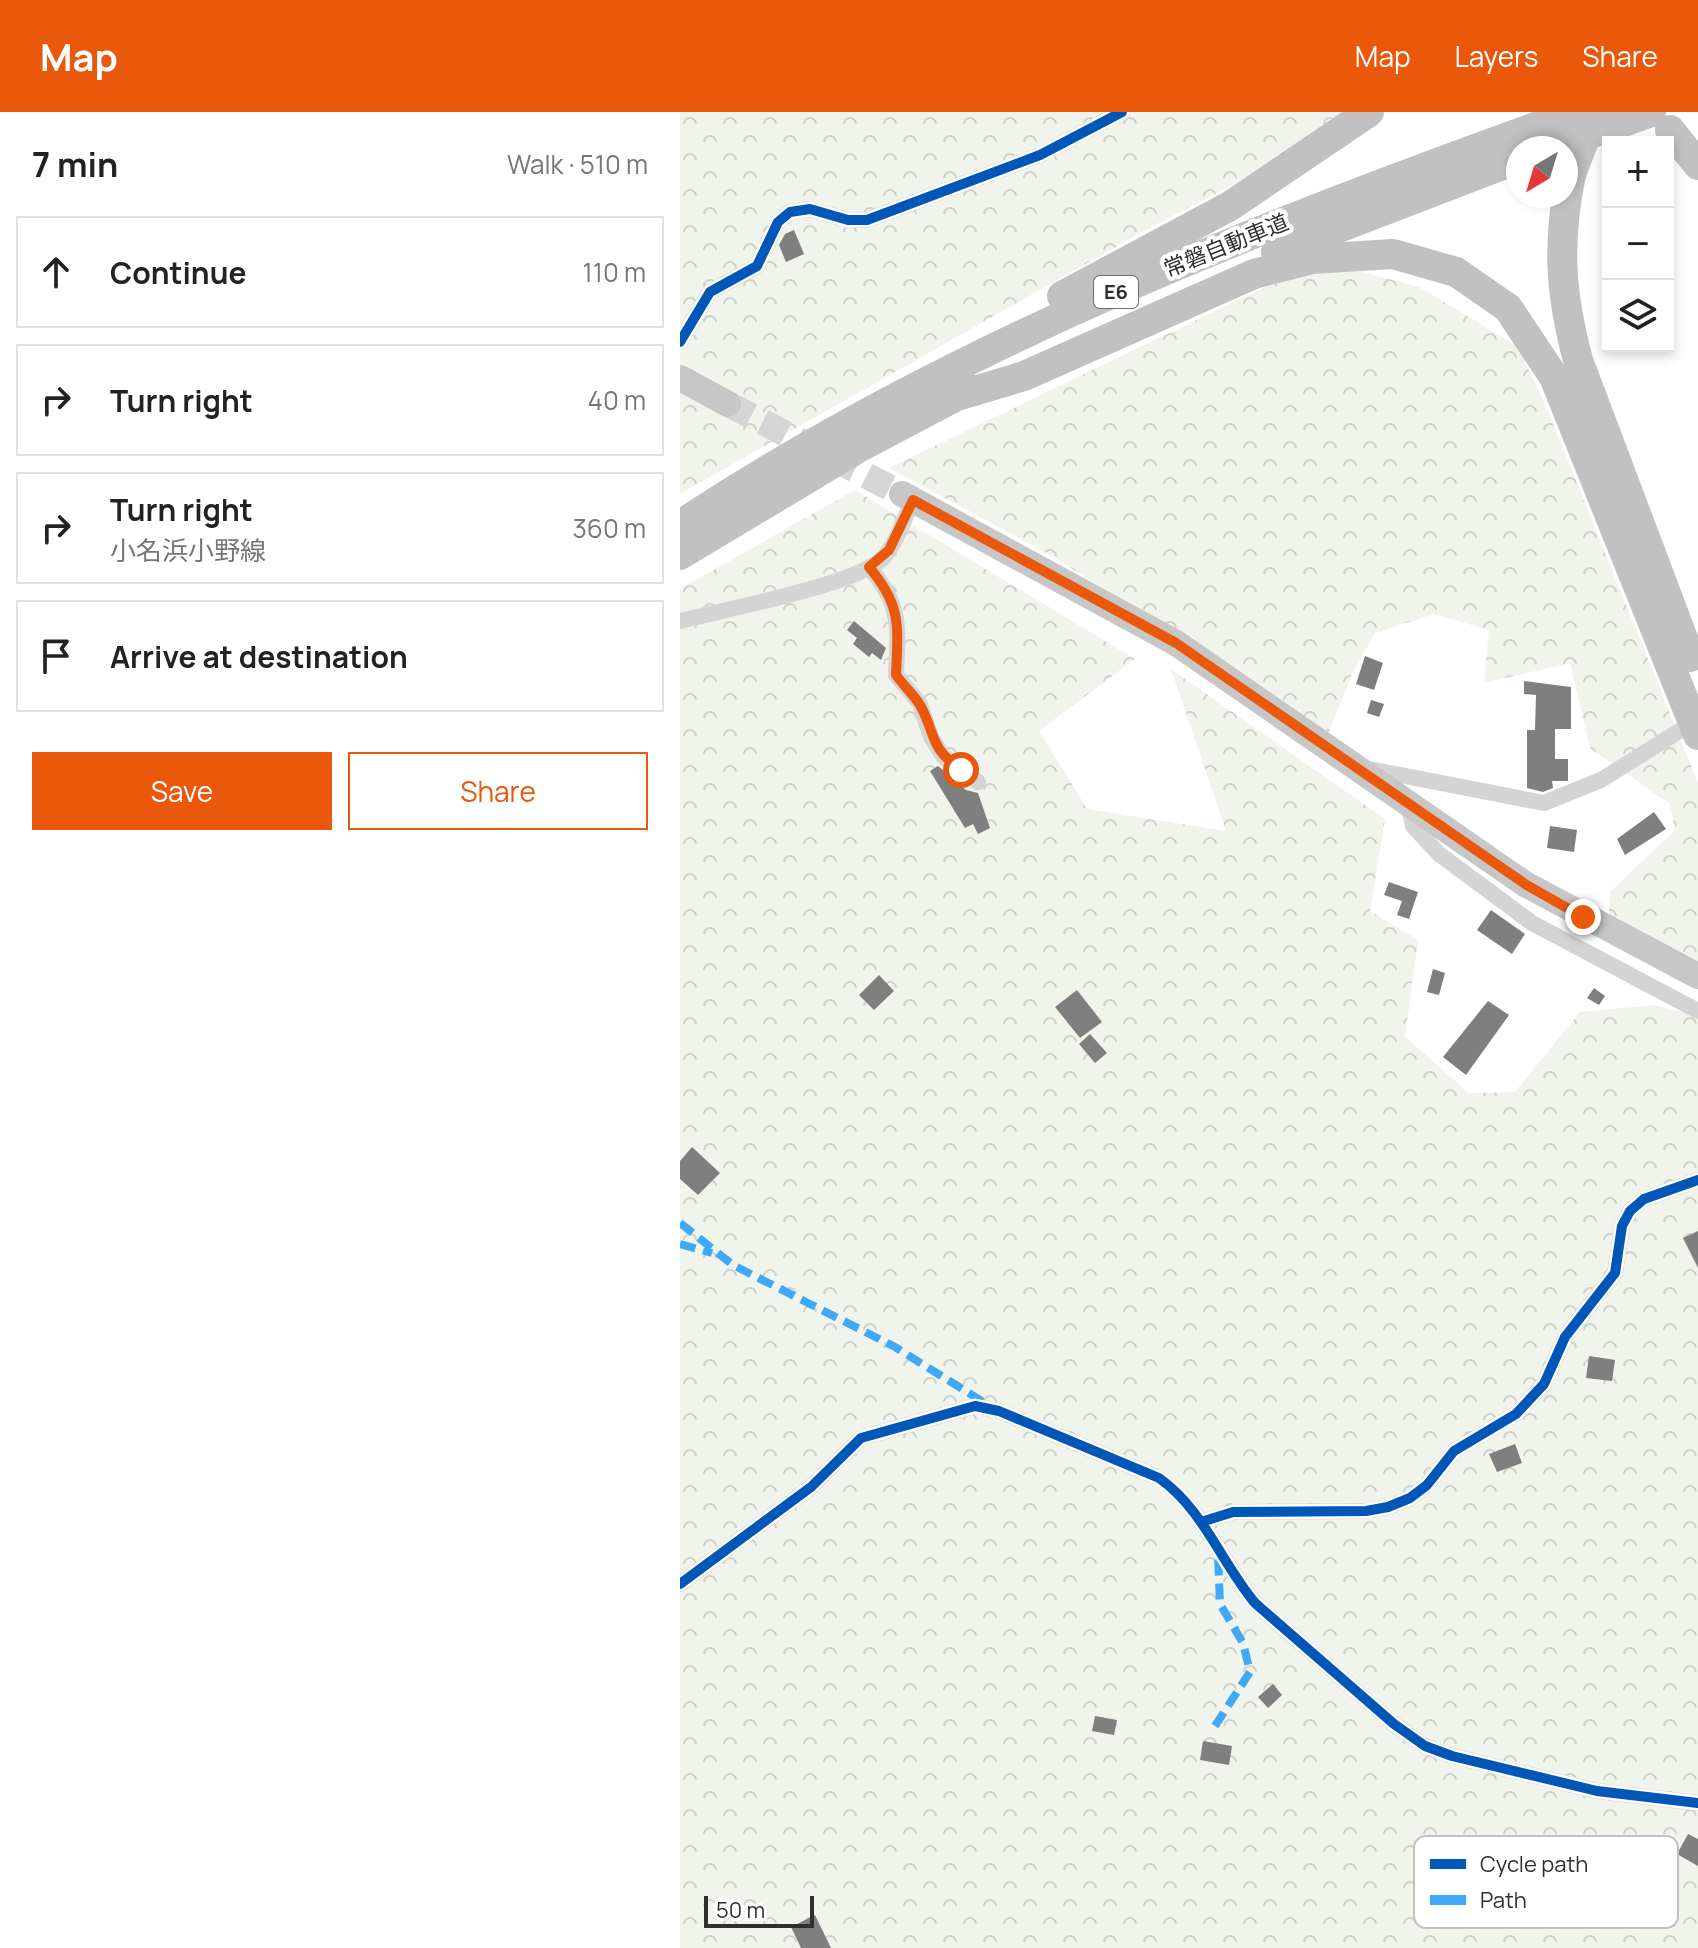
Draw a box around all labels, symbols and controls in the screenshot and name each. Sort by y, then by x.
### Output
text: Map [40,30,118,82]
text: Map [1355,37,1411,75]
text: Layers [1455,37,1538,75]
text: Share [1582,37,1658,75]
north arrow [1506,136,1578,208]
map controls [1602,136,1674,352]
button: + [1602,136,1674,208]
text: 7 min [32,141,118,187]
text: Walk · 510 m [507,146,648,182]
street label: 常磐自動車道 [1159,206,1293,284]
button: − [1602,208,1674,280]
icon: ahead [34,250,78,294]
text: Continue [110,252,246,293]
text: 110 m [583,254,646,290]
road number: E6 [1094,276,1138,308]
button: layers [1602,280,1674,352]
icon: right [34,378,78,422]
text: Turn right [110,380,253,421]
text: 40 m [588,382,646,418]
text: Turn right [110,489,253,530]
icon: right [34,506,78,550]
text: 360 m [572,510,646,546]
text: 小名浜小野線 [110,532,266,568]
icon: arrive [34,634,78,678]
text: Arrive at destination [110,636,408,677]
button: Save [32,752,332,830]
button: Share [348,752,648,830]
route start [943,752,979,788]
route end [1565,899,1601,935]
legend [1414,1836,1678,1928]
text: Cycle path [1480,1849,1588,1879]
text: Path [1480,1885,1527,1915]
scale bar [704,1892,814,1928]
text: 50 m [716,1895,765,1925]

